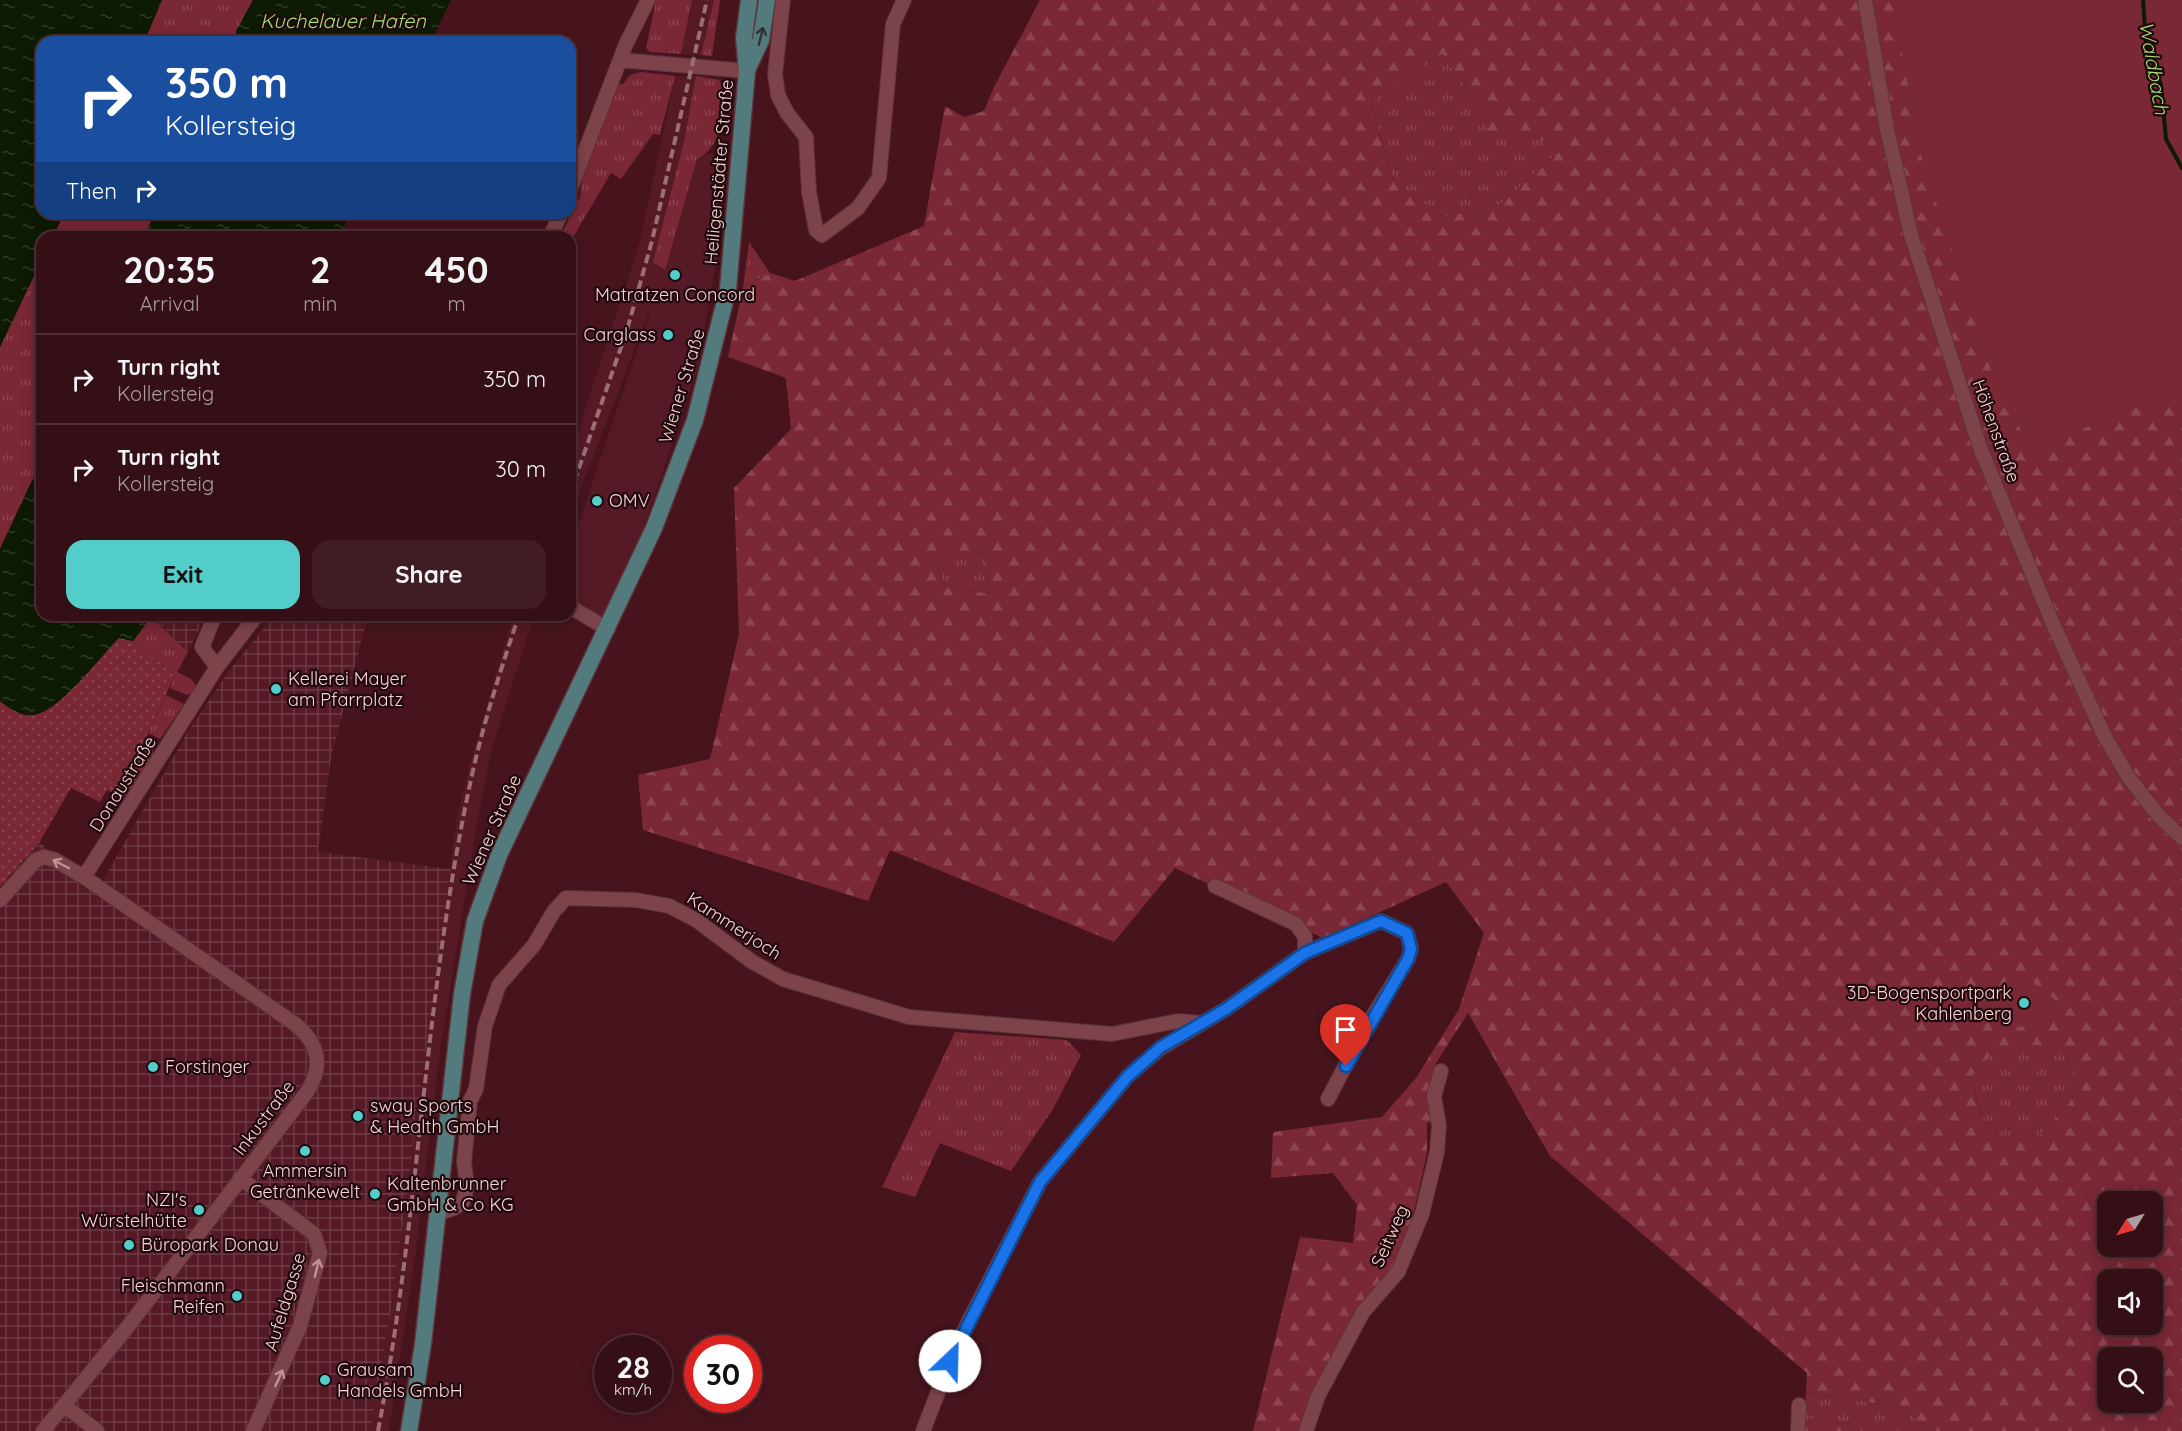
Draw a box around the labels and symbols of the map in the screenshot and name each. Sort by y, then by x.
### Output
water label: Kuchelauer Hafen [260,8,426,33]
water label: Waldbach [2134,20,2175,117]
one-way arrow [755,27,767,46]
street label: Heiligenstädter Straße [699,78,738,265]
marker: Matratzen Concord [668,268,682,282]
place label: Matratzen Concord [595,283,755,306]
place label: Carglass [584,323,656,346]
street label: Wiener Straße [653,326,710,446]
marker: Carglass [661,328,675,342]
street label: Höhenstraße [1967,376,2026,485]
place label: OMV [609,489,650,512]
marker: OMV [590,494,604,508]
place label: Kellerei Mayer am Pfarrplatz [288,667,407,711]
marker: Kellerei Mayer am Pfarrplatz [269,682,283,696]
street label: Donaustraße [84,732,161,836]
street label: Wiener Straße [457,771,526,889]
one-way arrow [53,858,70,870]
street label: Kammerjoch [683,886,786,965]
place label: 3D-Bogensportpark Kahlenberg [1847,981,2012,1025]
marker: 3D-Bogensportpark Kahlenberg [2017,996,2031,1010]
pin [1320,1004,1371,1066]
place label: Forstinger [165,1055,250,1078]
marker: Forstinger [146,1060,160,1074]
street label: Inkustraße [228,1076,299,1160]
place label: sway Sports & Health GmbH [370,1094,499,1138]
marker: sway Sports & Health GmbH [351,1109,365,1123]
marker: Ammersin Getränkewelt [298,1144,312,1158]
place label: Ammersin Getränkewelt [250,1159,360,1203]
place label: Kaltenbrunner GmbH & Co KG [387,1172,514,1216]
marker: Kaltenbrunner GmbH & Co KG [368,1187,382,1201]
place label: NZI's Würstelhütte [81,1188,187,1232]
north arrow [2097,1191,2163,1257]
street label: Seitweg [1366,1201,1413,1271]
marker: NZI's Würstelhütte [192,1203,206,1217]
place label: Büropark Donau [141,1233,279,1256]
marker: Büropark Donau [122,1238,136,1252]
street label: Aufeldgasse [259,1250,310,1354]
one-way arrow [312,1258,323,1277]
place label: Fleischmann Reifen [121,1274,225,1318]
marker: Fleischmann Reifen [230,1289,244,1303]
position arrow [918,1329,982,1393]
speed limit sign: 30 [684,1335,762,1413]
place label: Grausam Handels GmbH [337,1358,463,1402]
one-way arrow [273,1370,285,1388]
marker: Grausam Handels GmbH [318,1373,332,1387]

